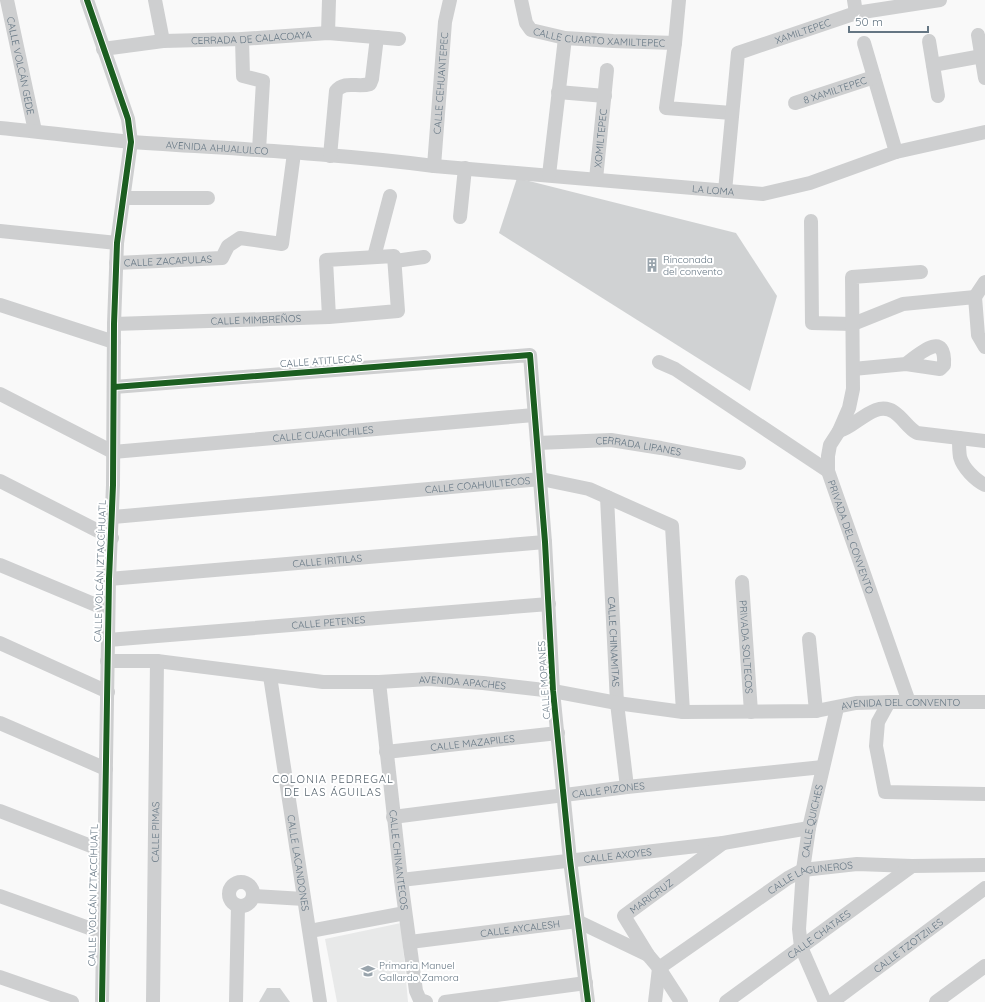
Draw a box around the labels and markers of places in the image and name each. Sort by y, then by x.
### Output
place label: Rinconada del convento [663,253,723,278]
building icon: Rinconada del convento [644,257,660,273]
place label: Primaria Manuel Gallardo Zamora [379,959,459,984]
school or university icon: Primaria Manuel Gallardo Zamora [360,963,376,979]

